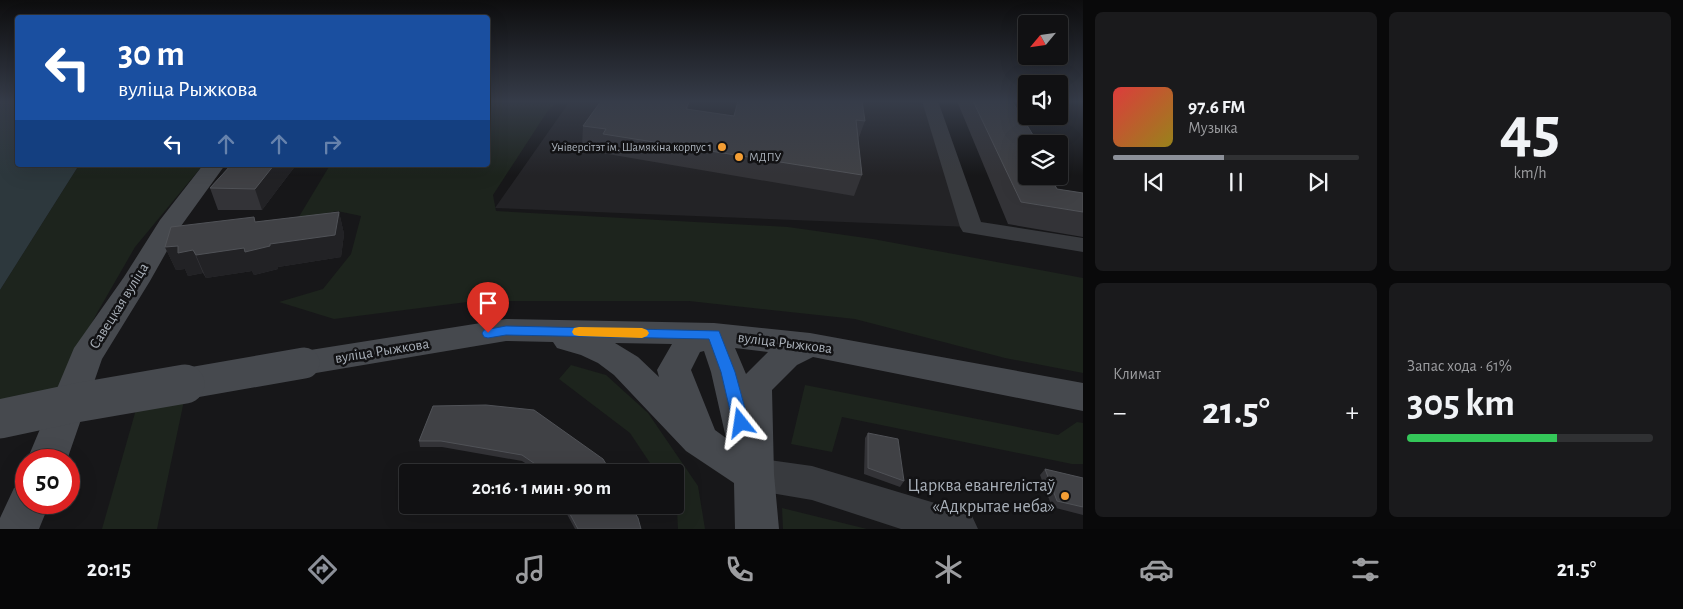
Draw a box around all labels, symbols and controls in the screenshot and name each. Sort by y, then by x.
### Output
north arrow [1018,15,1068,65]
map controls [1018,15,1068,185]
icon: left [35,35,100,100]
text: 30 m [118,37,185,72]
button: sound [1018,75,1068,125]
text: вуліца Рыжкова [118,78,258,100]
text: 97.6 FM [1188,98,1245,117]
text: 45 [1500,99,1560,164]
text: Музыка [1188,120,1238,136]
icon: left [159,130,187,158]
icon: ahead [212,130,240,158]
icon: ahead [265,130,293,158]
icon: right [318,130,346,158]
button: layers [1018,135,1068,185]
place label: Універсітэт ім. Шамякіна корпус 1 [551,141,712,154]
marker: Універсітэт ім. Шамякіна корпус 1 [716,141,728,153]
marker: МДПУ [733,151,745,163]
place label: МДПУ [749,151,782,163]
text: km/h [1513,165,1547,181]
icon: previous [1140,168,1168,196]
icon: pause [1222,168,1250,196]
icon: next [1304,168,1332,196]
street label: Савецкая вуліца [87,260,151,352]
pin [467,282,509,333]
icon: arrive [474,289,502,317]
street label: вуліца Рыжкова [737,330,833,356]
street label: вуліца Рыжкова [334,336,430,366]
text: Запас хода · 61% [1407,358,1512,374]
text: Климат [1113,366,1161,382]
text: 305 km [1407,385,1515,423]
text: 21.5° [1202,393,1270,431]
position arrow [714,396,766,448]
text: − [1113,399,1126,427]
text: + [1346,399,1359,427]
speed limit sign: 50 [15,449,80,514]
place label: Царква евангелістаў «Адкрытае неба» [907,477,1055,516]
text: 20:16 · 1 мин · 90 m [472,479,611,498]
marker: Царква евангелістаў «Адкрытае неба» [1059,490,1071,502]
icon: directions [305,552,340,587]
icon: music [513,552,548,587]
icon: phone [722,552,757,587]
icon: climate [931,552,966,587]
icon: car [1139,552,1174,587]
icon: filters [1348,552,1383,587]
text: 20:15 [87,558,131,580]
text: 21.5° [1557,558,1596,580]

